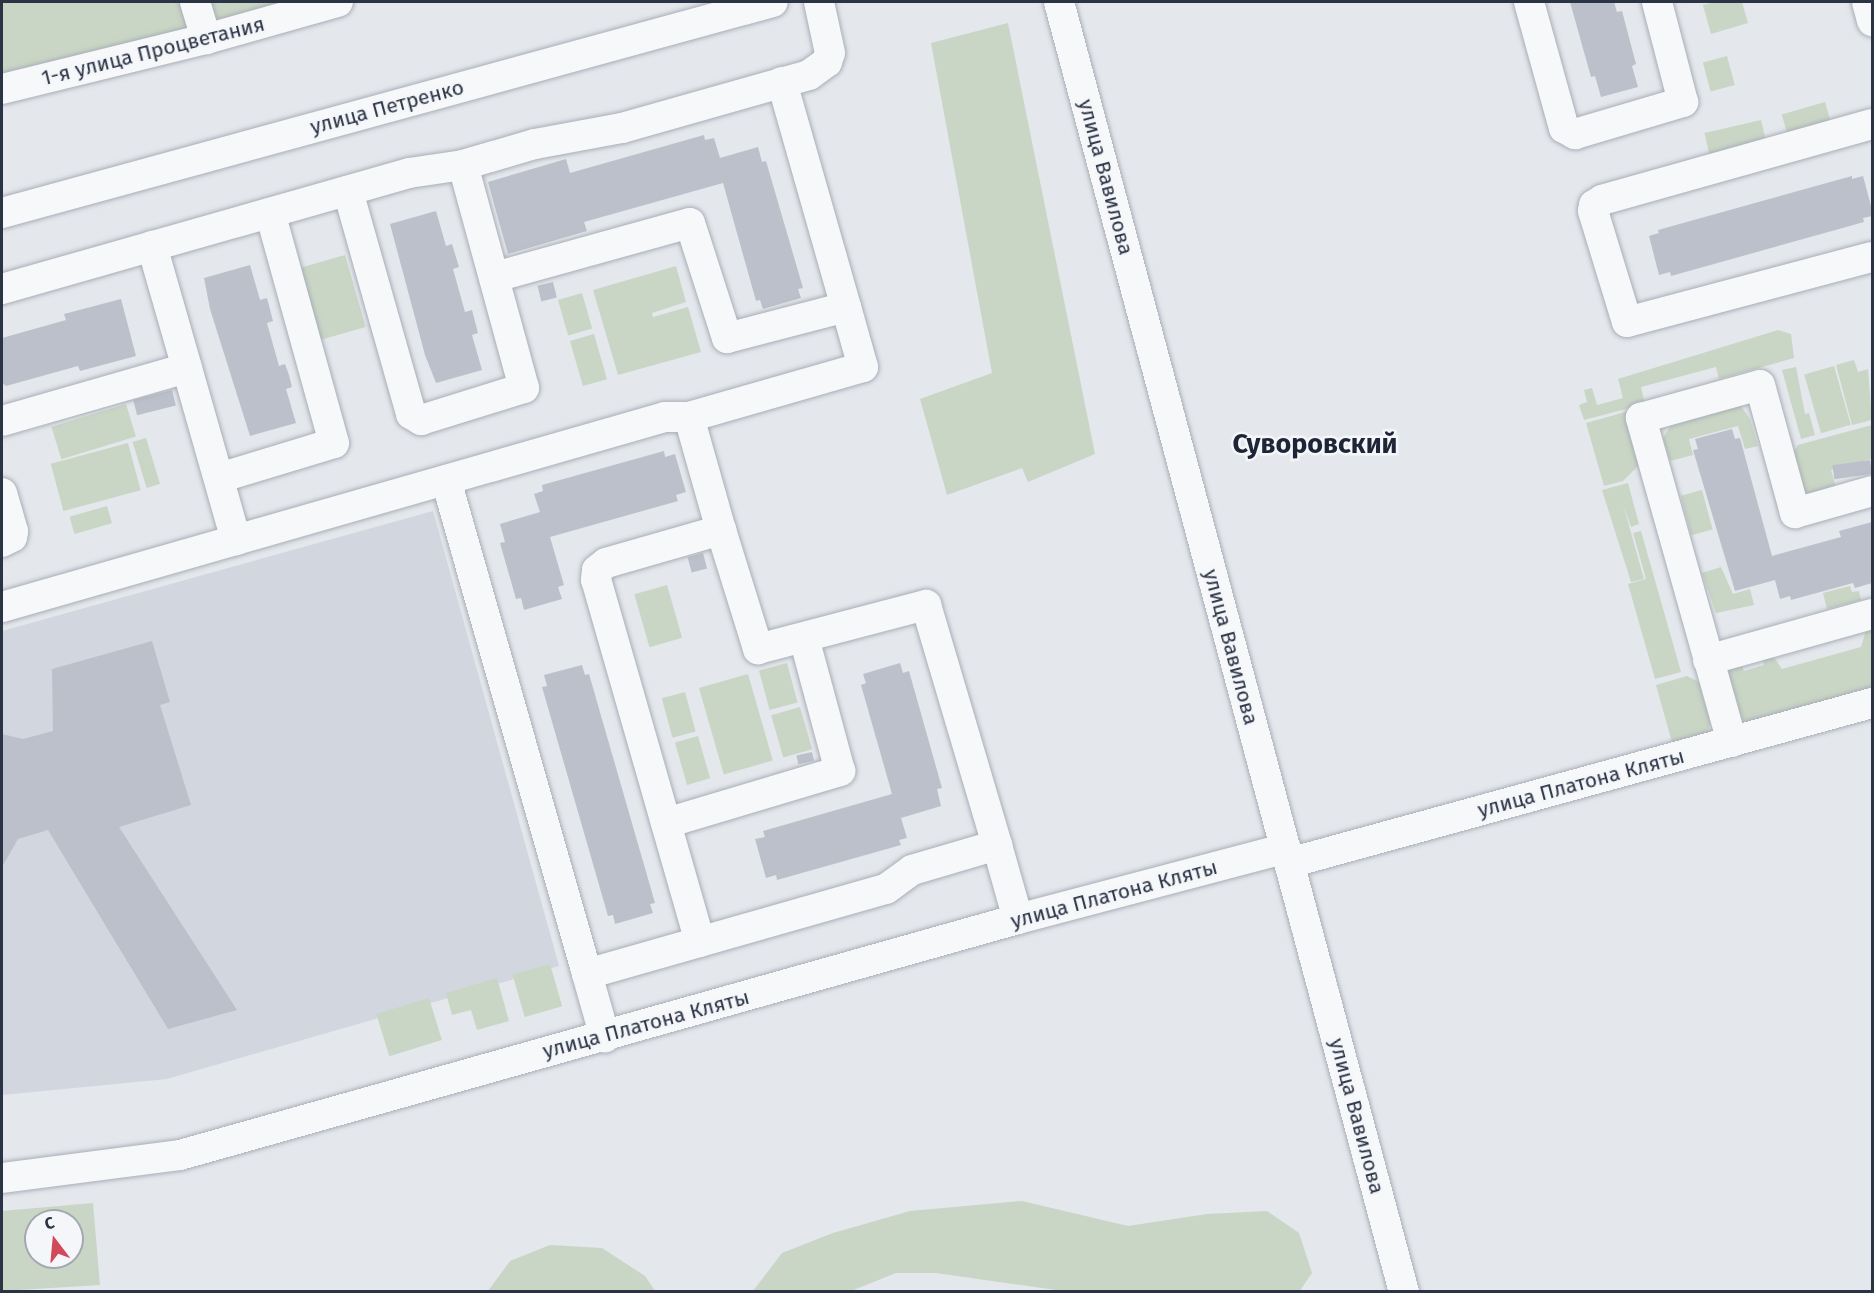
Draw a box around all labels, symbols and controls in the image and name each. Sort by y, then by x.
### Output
street label: 1-я улица Процветания [39,11,267,91]
street label: улица Петренко [307,74,467,140]
street label: улица Вавилова [1073,96,1139,258]
district label: Суворовский [1232,429,1398,461]
street label: улица Вавилова [1198,566,1264,728]
street label: улица Платона Кляты [1475,743,1687,823]
street label: улица Платона Кляты [1008,854,1220,934]
street label: улица Платона Кляты [540,984,752,1064]
street label: улица Вавилова [1324,1035,1390,1197]
north arrow [24,1209,84,1269]
text: С [42,1213,56,1234]

